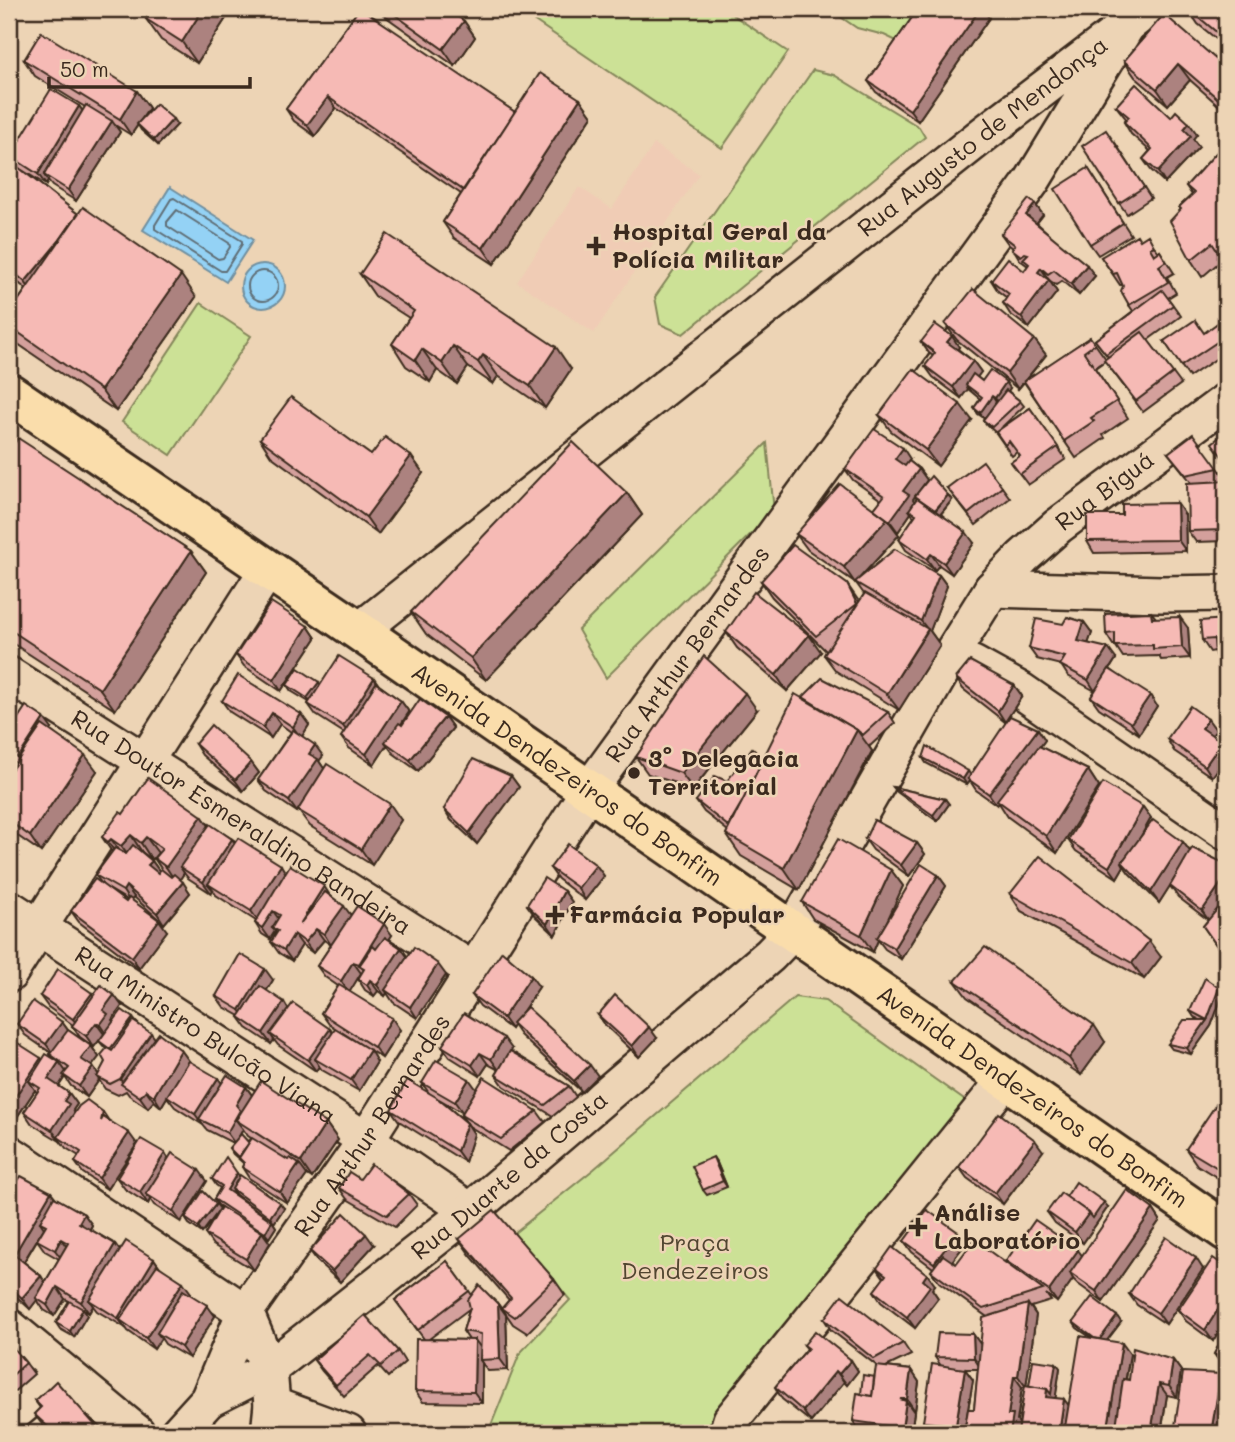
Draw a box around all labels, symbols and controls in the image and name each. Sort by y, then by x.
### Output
street label: Rua Augusto de Mendonça [851,28,1113,243]
scale bar [49,46,250,90]
text: 50 m [60,55,109,82]
place label: Hospital Geral da Polícia Militar [612,215,827,274]
marker: Hospital Geral da Polícia Militar [586,236,606,256]
street label: Rua Biguá [1048,443,1160,537]
street label: Rua Arthur Bernardes [597,539,776,768]
street label: Avenida Dendezeiros do Bonfim [406,655,729,892]
street label: Rua Doutor Esmeraldino Bandeira [66,702,418,941]
place label: 3° Delegacia Territorial [648,742,799,801]
marker: 3° Delegacia Territorial [626,765,642,781]
place label: Farmácia Popular [569,898,785,929]
marker: Farmácia Popular [547,907,563,923]
street label: Rua Ministro Bulcão Viana [69,938,343,1131]
street label: Avenida Dendezeiros do Bonfim [871,977,1195,1214]
street label: Rua Arthur Bernardes [286,1008,456,1242]
street label: Rua Duarte da Costa [404,1083,614,1266]
place label: Análise Laboratório [934,1196,1080,1255]
marker: Análise Laboratório [908,1217,928,1237]
park label: Praça Dendezeiros [621,1226,769,1285]

